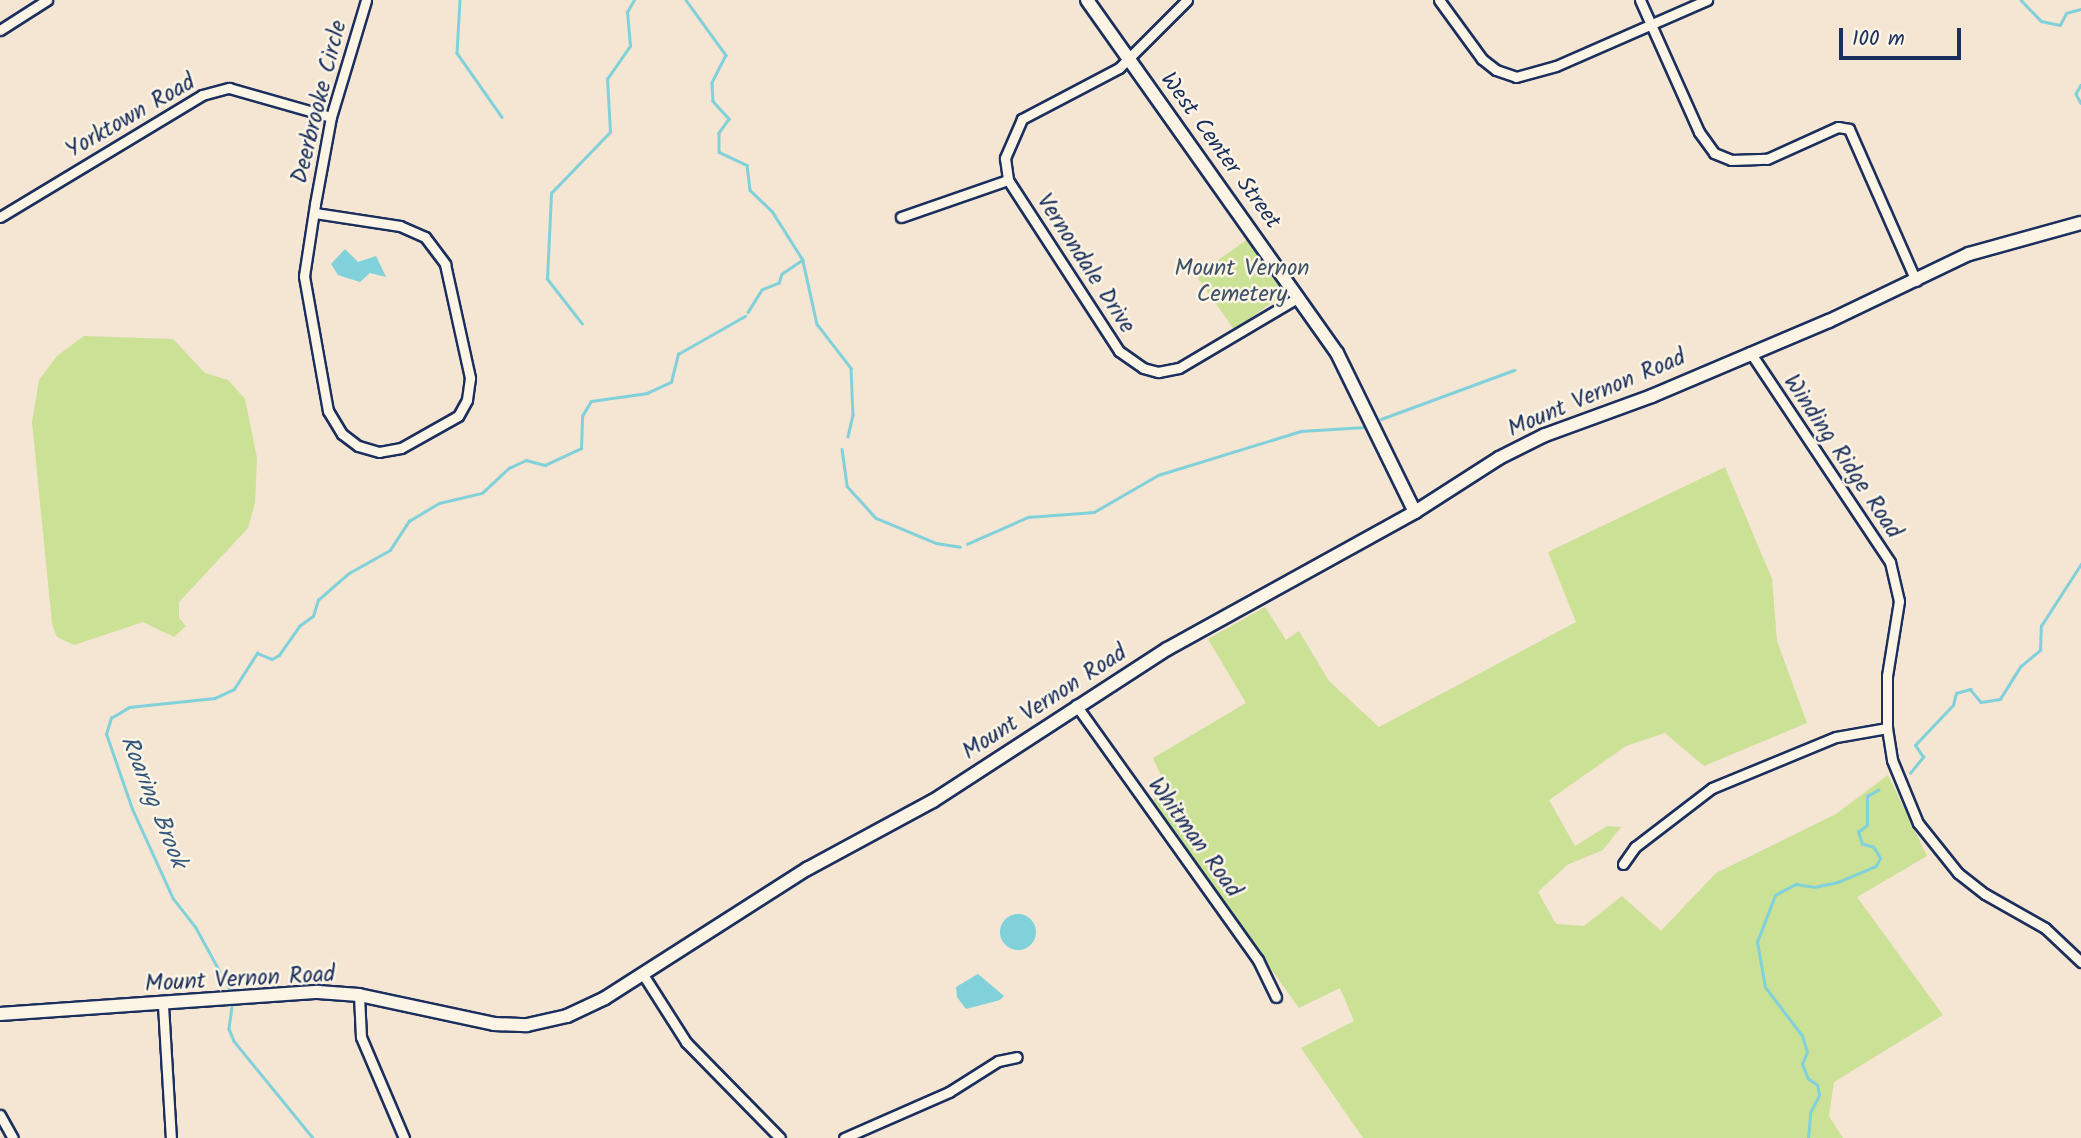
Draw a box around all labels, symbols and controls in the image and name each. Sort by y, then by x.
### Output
scale bar [1843,14,1966,58]
street label: Deerbrooke Circle [286,18,354,186]
text: 100 m [1852,23,1905,56]
street label: West Center Street [1154,67,1286,235]
street label: Yorktown Road [62,69,200,165]
street label: Vernondale Drive [1030,189,1140,339]
park label: Mount Vernon Cemetery [1174,255,1310,309]
street label: Mount Vernon Road [1504,344,1690,444]
street label: Winding Ridge Road [1777,370,1907,544]
street label: Mount Vernon Road [958,640,1132,766]
water label: Roaring Brook [113,732,193,872]
street label: Whitman Road [1141,773,1247,903]
street label: Mount Vernon Road [144,961,336,999]

